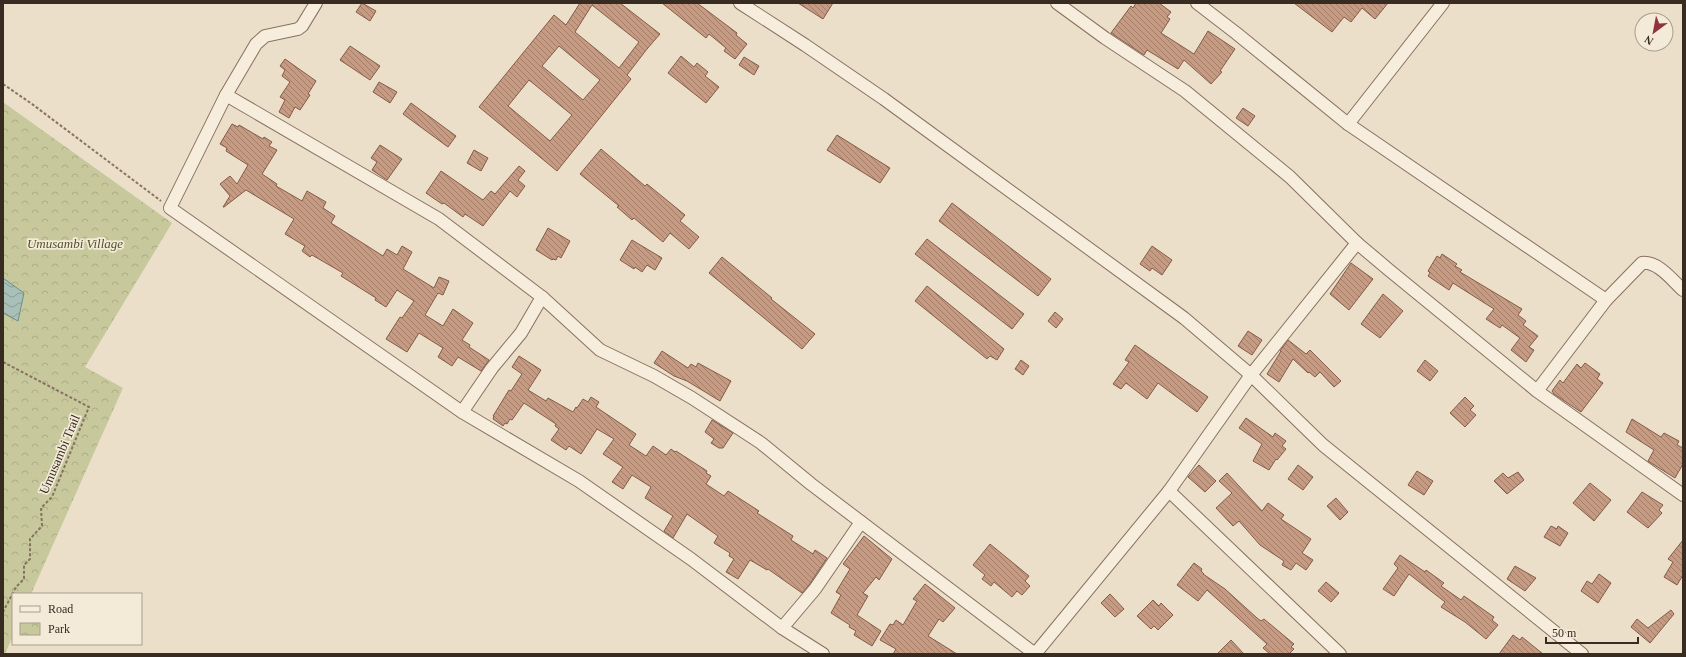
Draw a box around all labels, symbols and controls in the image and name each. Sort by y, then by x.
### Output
north arrow [1634,12,1674,52]
text: N [1642,33,1655,48]
park label: Umusambi Village [27,236,123,251]
street label: Umusambi Trail [36,412,83,496]
legend [12,593,142,645]
text: Road [48,602,73,616]
scale bar [1546,619,1638,645]
text: Park [48,622,70,636]
text: 50 m [1552,626,1577,640]

